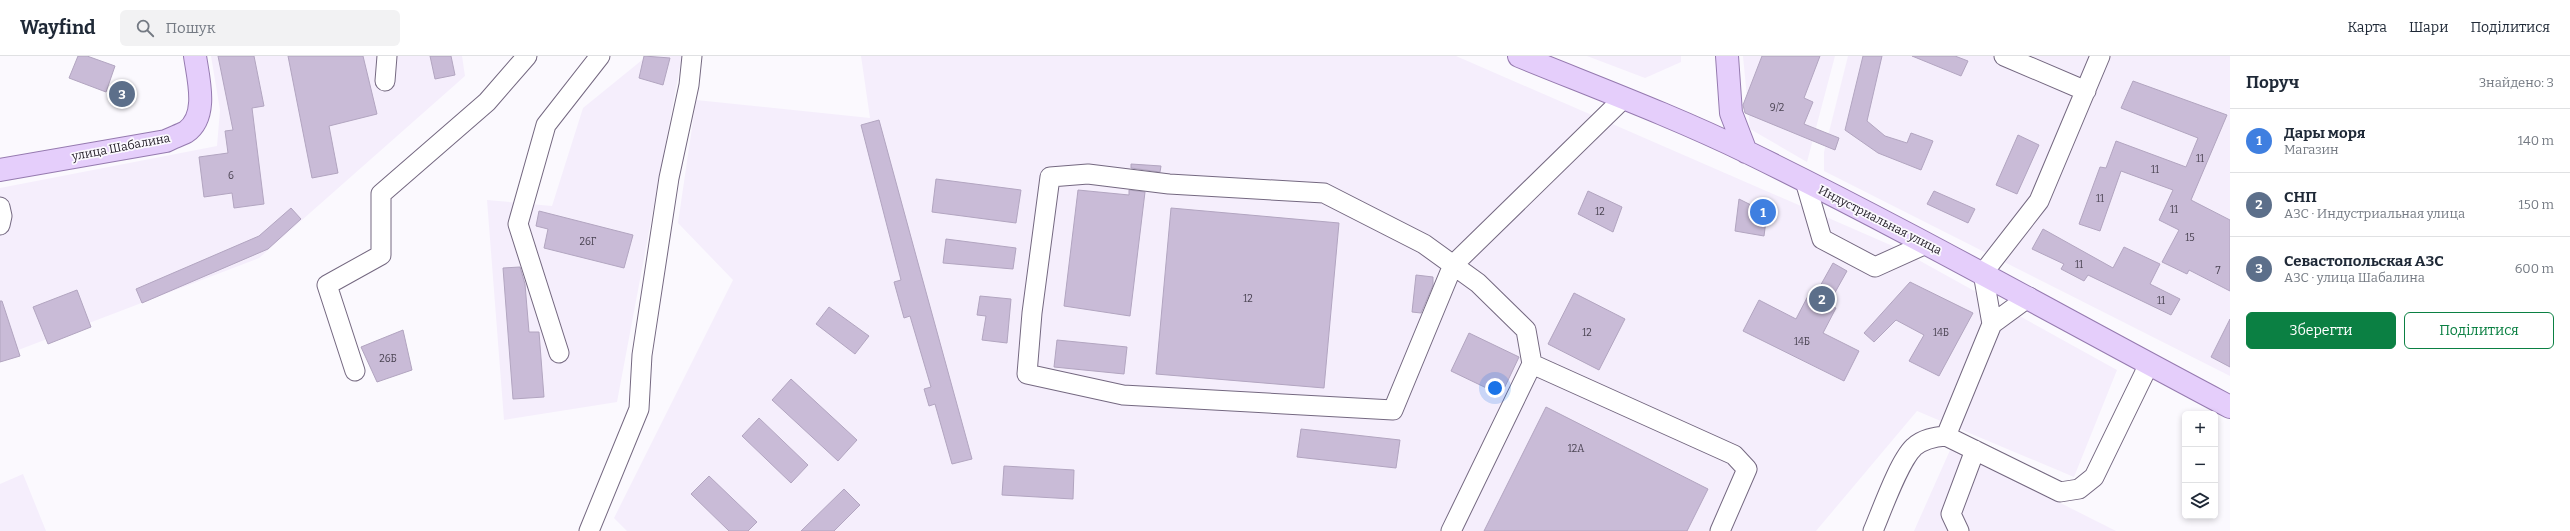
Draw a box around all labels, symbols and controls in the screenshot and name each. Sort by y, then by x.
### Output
search box [120,10,400,46]
text: Wayfind [20,16,96,39]
icon: search [134,17,156,39]
text: Пошук [166,19,215,37]
text: Карта [2348,19,2387,36]
text: Шари [2409,19,2448,36]
text: Поділитися [2470,19,2550,36]
text: Поруч [2246,72,2299,93]
text: Знайдено: 3 [2479,75,2554,90]
pin: 3 [109,79,135,109]
house number: 9/2 [1770,102,1784,114]
text: Дары моря [2284,124,2365,142]
street label: улица Шабалина [70,131,172,164]
text: 1 [2256,133,2262,148]
text: 140 m [2518,133,2554,148]
text: Магазин [2284,142,2339,157]
house number: 11 [2196,153,2204,165]
house number: 11 [2151,164,2159,176]
house number: 6 [228,170,234,182]
street label: Индустриальная улица [1816,183,1945,257]
text: СНП [2284,188,2317,206]
house number: 11 [2096,193,2104,205]
pin: 1 [1750,197,1776,227]
text: 2 [2255,197,2263,212]
text: 150 m [2518,197,2554,212]
house number: 11 [2170,204,2178,216]
house number: 12 [1595,206,1605,218]
text: АЗС · Индустриальная улица [2284,206,2465,221]
house number: 15 [2185,232,2195,244]
house number: 26Г [580,236,597,248]
text: Севастопольская АЗС [2284,252,2444,270]
house number: 11 [2075,259,2083,271]
text: 3 [2255,261,2263,276]
text: 600 m [2515,261,2554,276]
house number: 7 [2215,265,2221,277]
text: АЗС · улица Шабалина [2284,270,2425,285]
pin: 2 [1809,284,1835,314]
house number: 12 [1243,293,1253,305]
house number: 11 [2157,295,2165,307]
button: Зберегти [2246,312,2396,349]
button: Поділитися [2404,312,2554,349]
house number: 12 [1582,327,1592,339]
house number: 14Б [1933,327,1949,339]
house number: 14Б [1794,336,1810,348]
house number: 26Б [379,353,397,365]
your location [1485,378,1505,398]
map controls [2182,411,2218,519]
button: + [2182,411,2218,447]
house number: 12А [1568,443,1585,455]
button: − [2182,447,2218,483]
button: layers [2182,483,2218,519]

